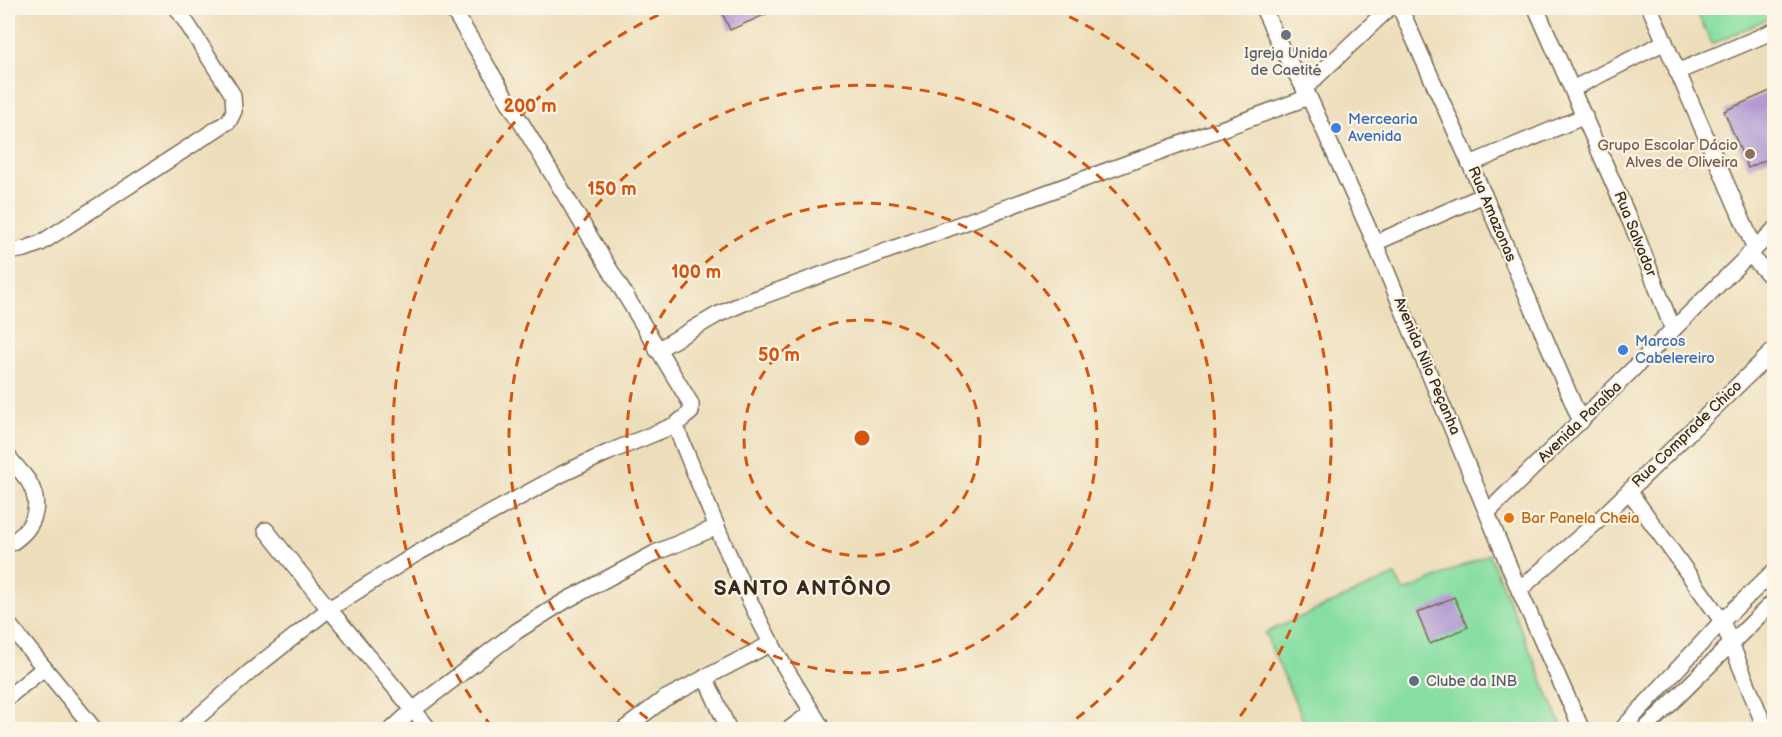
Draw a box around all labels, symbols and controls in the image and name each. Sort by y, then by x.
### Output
marker: Igreja Unida de Caetité [1279,28,1293,42]
place label: Igreja Unida de Caetité [1244,44,1328,80]
text: 200 m [503,96,557,117]
place label: Mercearia Avenida [1348,110,1418,146]
marker: Mercearia Avenida [1329,121,1343,135]
place label: Grupo Escolar Dácio Alves de Oliveira [1597,136,1738,172]
marker: Grupo Escolar Dácio Alves de Oliveira [1743,147,1757,161]
street label: Rua Amazonas [1463,164,1521,265]
text: 150 m [587,179,637,200]
street label: Rua Salvador [1609,189,1661,280]
text: 100 m [671,262,721,283]
street label: Avenida Nilo Peçanha [1389,294,1465,438]
place label: Marcos Cabelereiro [1635,332,1715,368]
marker: Marcos Cabelereiro [1616,343,1630,357]
text: 50 m [758,345,800,366]
street label: Rua Comprade Chico [1628,376,1746,492]
street label: Avenida Paraíba [1534,377,1626,467]
centre of rings [852,428,872,448]
place label: Bar Panela Cheia [1521,509,1640,528]
marker: Bar Panela Cheia [1502,511,1516,525]
district label: SANTO ANTÔNO [714,575,892,601]
place label: Clube da INB [1426,672,1517,691]
marker: Clube da INB [1407,674,1421,688]

